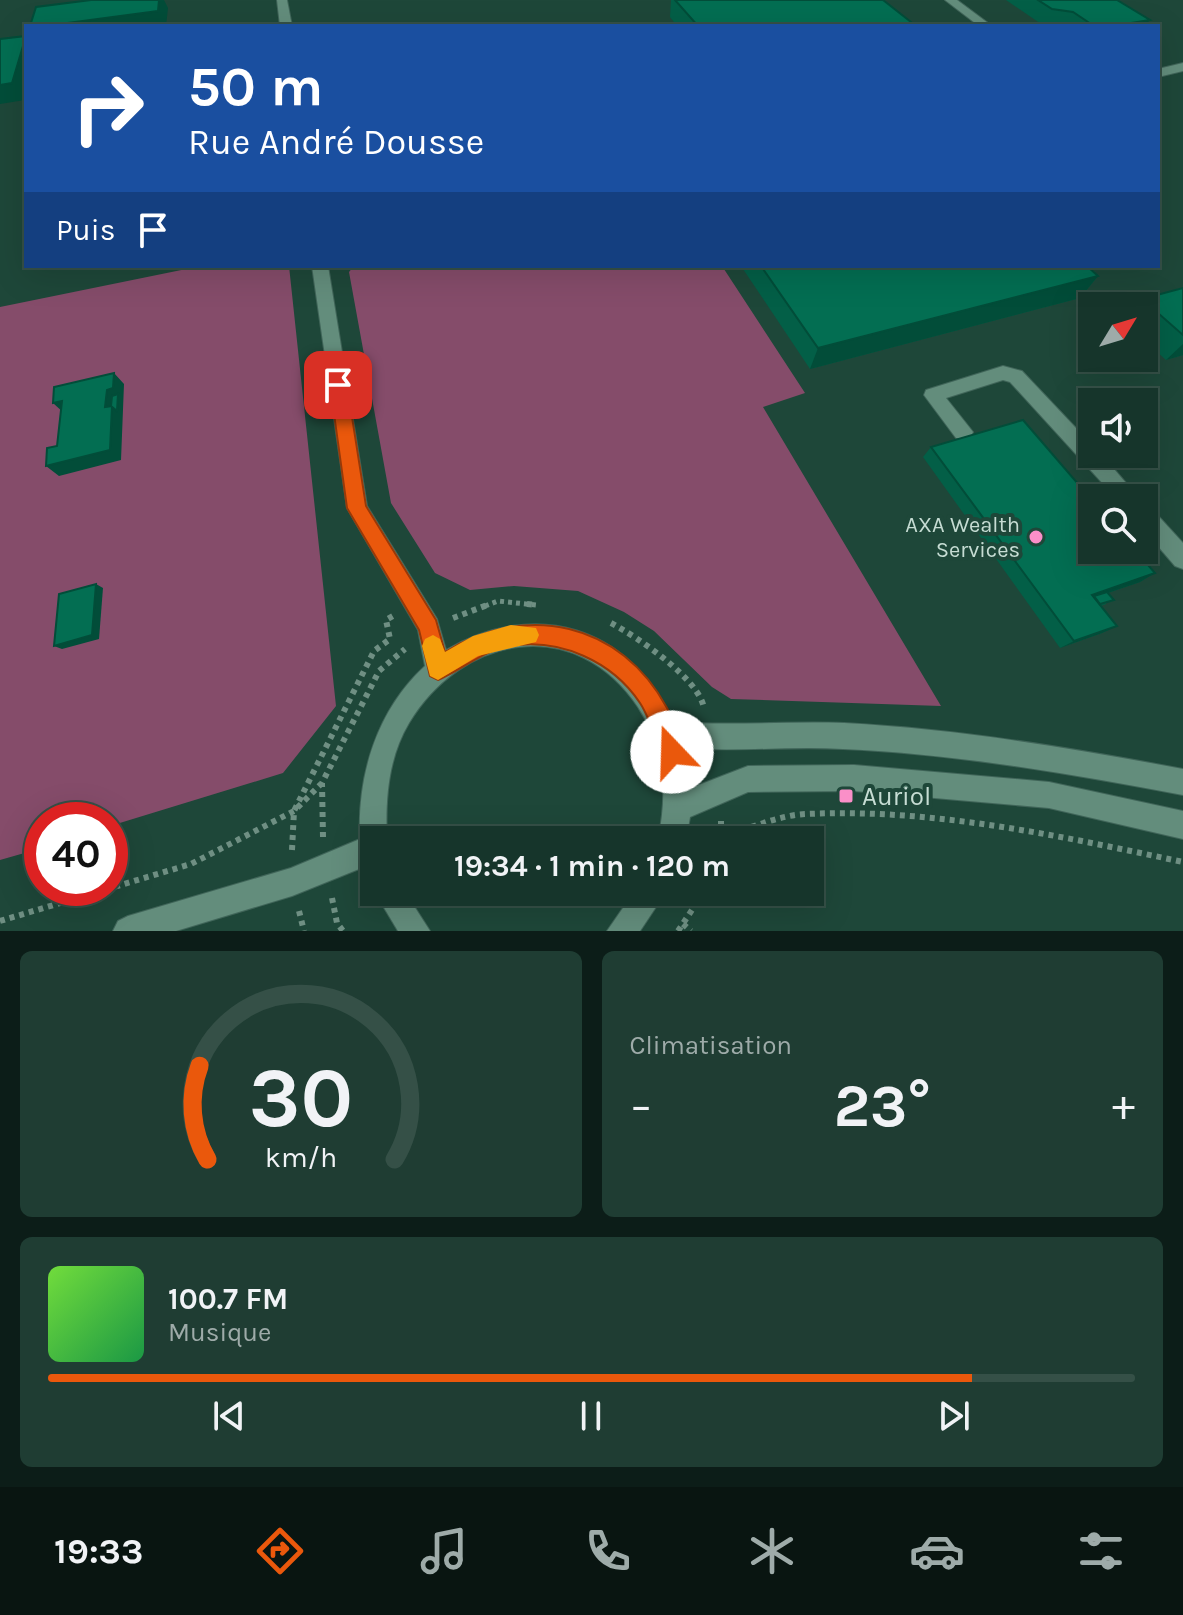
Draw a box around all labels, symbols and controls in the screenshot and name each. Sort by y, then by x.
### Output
text: 50 m [188,54,323,119]
icon: right [56,56,160,160]
text: Rue André Dousse [188,121,484,163]
icon: arrive [131,208,175,252]
text: Puis [56,212,115,248]
north arrow [1078,292,1158,372]
map controls [1078,292,1158,564]
pin [304,351,372,419]
icon: arrive [316,363,360,407]
button: sound [1078,388,1158,468]
button: search [1078,484,1158,564]
place label: AXA Wealth Services [905,512,1020,563]
marker: AXA Wealth Services [1027,528,1045,546]
position arrow [630,710,714,794]
place label: Auriol [862,781,931,812]
marker: Auriol [837,787,855,805]
speed limit sign: 40 [24,802,128,906]
text: 19:34 · 1 min · 120 m [454,848,730,884]
text: Climatisation [630,1030,792,1061]
text: 30 [249,1050,353,1147]
text: 23° [834,1071,931,1141]
text: − [630,1080,653,1131]
text: + [1112,1080,1135,1131]
text: km/h [265,1141,337,1174]
text: 100.7 FM [168,1281,288,1317]
text: Musique [168,1317,271,1348]
icon: previous [207,1394,251,1438]
icon: pause [569,1394,613,1438]
icon: next [932,1394,976,1438]
icon: directions [252,1523,308,1579]
icon: music [416,1523,472,1579]
icon: phone [580,1523,636,1579]
icon: climate [744,1523,800,1579]
icon: car [909,1523,965,1579]
icon: filters [1073,1523,1129,1579]
text: 19:33 [54,1530,143,1572]

